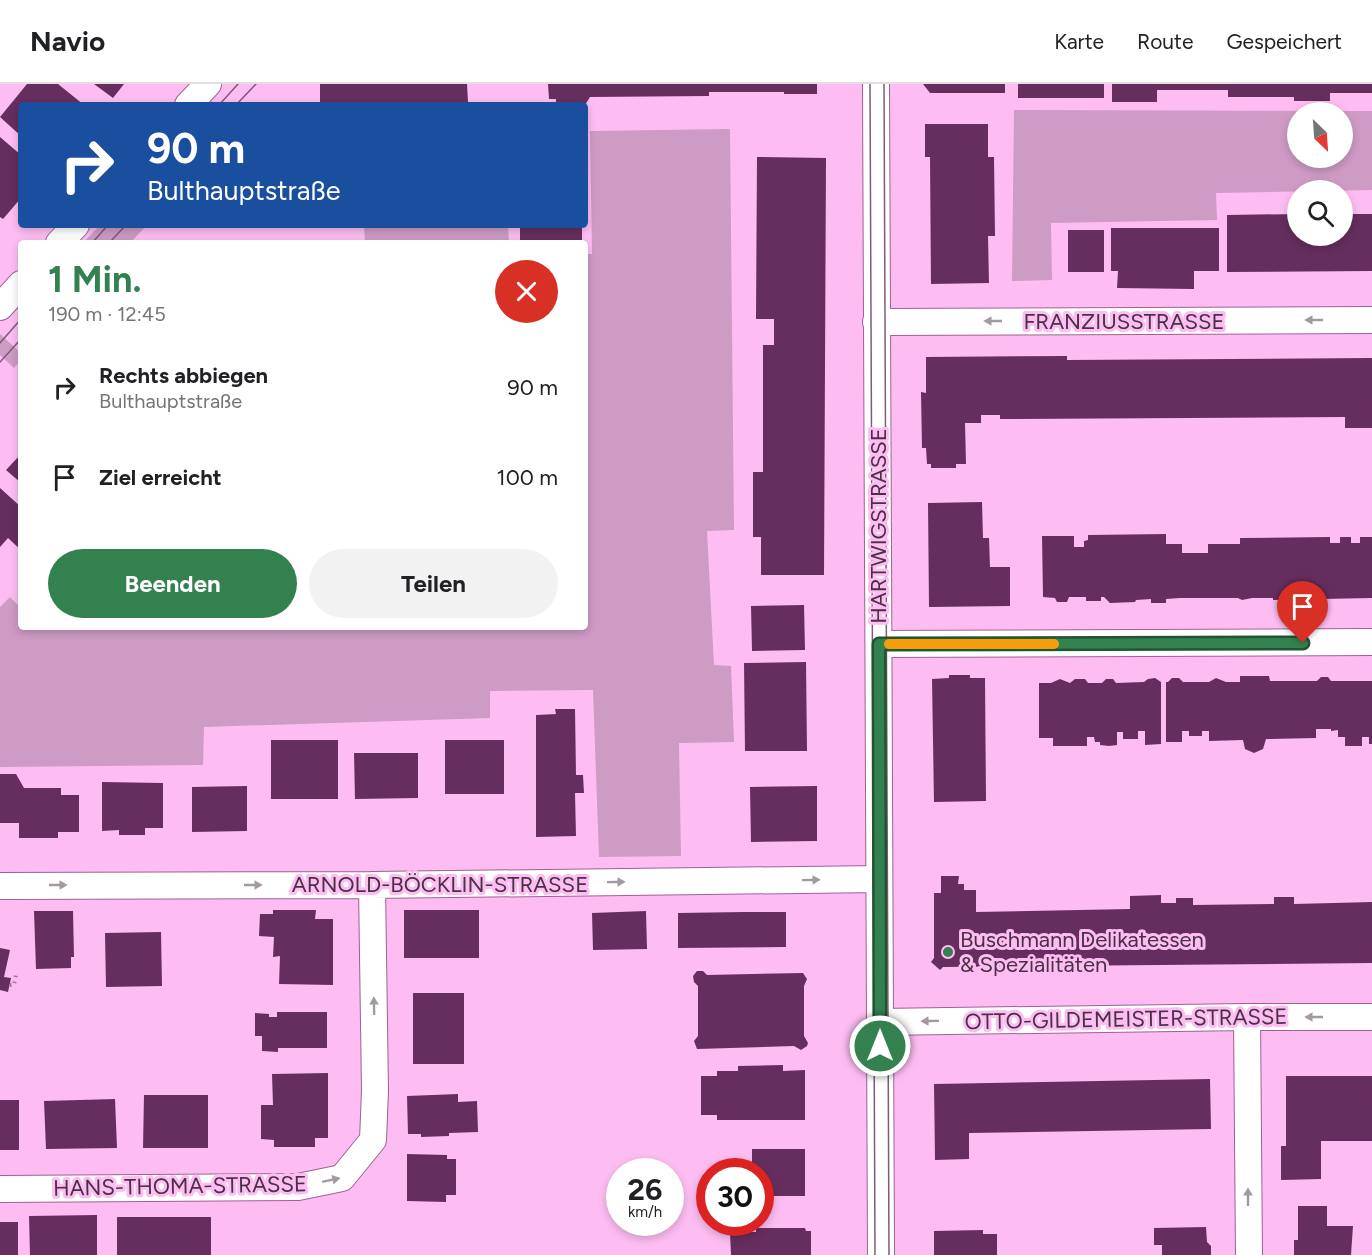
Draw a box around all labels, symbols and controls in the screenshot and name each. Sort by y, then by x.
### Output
text: Navio [30,24,105,58]
text: Karte [1054,29,1104,54]
text: Route [1137,29,1193,54]
text: Gespeichert [1226,29,1342,54]
north arrow [1287,102,1353,168]
map controls [1287,102,1353,246]
text: 90 m [147,123,245,174]
icon: right [48,126,126,204]
text: Bulthauptstraße [147,174,340,207]
button: search [1287,180,1353,246]
text: 1 Min. [48,258,141,301]
button: close [495,260,558,323]
text: 190 m · 12:45 [48,302,166,326]
street label: FRANZIUSSTRASSE [1023,308,1225,335]
one-way arrow [1304,315,1323,325]
one-way arrow [983,316,1002,326]
text: Rechts abbiegen [99,362,268,389]
icon: right [48,371,81,404]
text: 90 m [507,374,558,401]
text: Bulthauptstraße [99,389,242,413]
street label: HARTWIGSTRASSE [865,428,892,624]
icon: arrive [48,461,81,494]
text: Ziel erreicht [99,464,222,491]
text: 100 m [497,464,558,491]
button: Beenden [48,549,297,618]
button: Teilen [309,549,558,618]
pin [1277,581,1328,643]
icon: arrive [1286,590,1319,623]
street label: ARNOLD-BÖCKLIN-STRASSE [292,871,588,898]
one-way arrow [802,875,821,885]
one-way arrow [607,877,626,887]
one-way arrow [49,880,68,890]
one-way arrow [244,880,263,890]
place label: Buschmann Delikatessen & Spezialitäten [960,926,1204,978]
marker: Buschmann Delikatessen & Spezialitäten [941,945,955,959]
one-way arrow [369,996,379,1015]
street label: OTTO-GILDEMEISTER-STRASSE [964,1003,1288,1035]
one-way arrow [1304,1012,1323,1022]
position arrow [848,1014,912,1078]
one-way arrow [920,1017,939,1026]
speed limit sign: 30 [696,1158,774,1236]
street label: HANS-THOMA-STRASSE [53,1170,307,1202]
text: 26 [628,1171,662,1208]
one-way arrow [322,1175,340,1185]
one-way arrow [1243,1187,1253,1206]
text: km/h [628,1203,662,1221]

